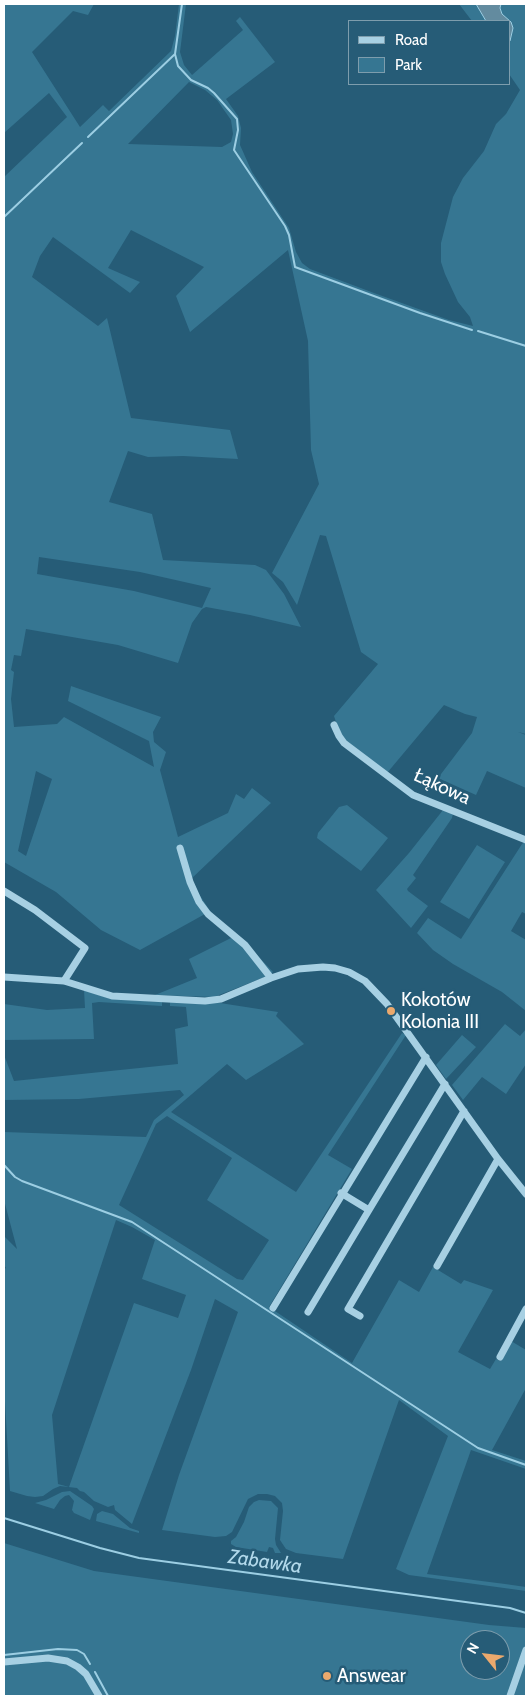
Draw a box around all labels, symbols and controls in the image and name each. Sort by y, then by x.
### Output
legend [348,20,510,85]
text: Road [395,31,428,49]
text: Park [395,56,422,74]
street label: Łąkowa [410,764,474,810]
place label: Kokotów Kolonia III [401,989,479,1033]
marker: Kokotów Kolonia III [385,1005,397,1017]
water label: Zabawka [227,1545,303,1579]
north arrow [460,1630,510,1680]
text: N [462,1640,483,1657]
place label: Answear [337,1665,406,1687]
marker: Answear [321,1670,333,1682]

